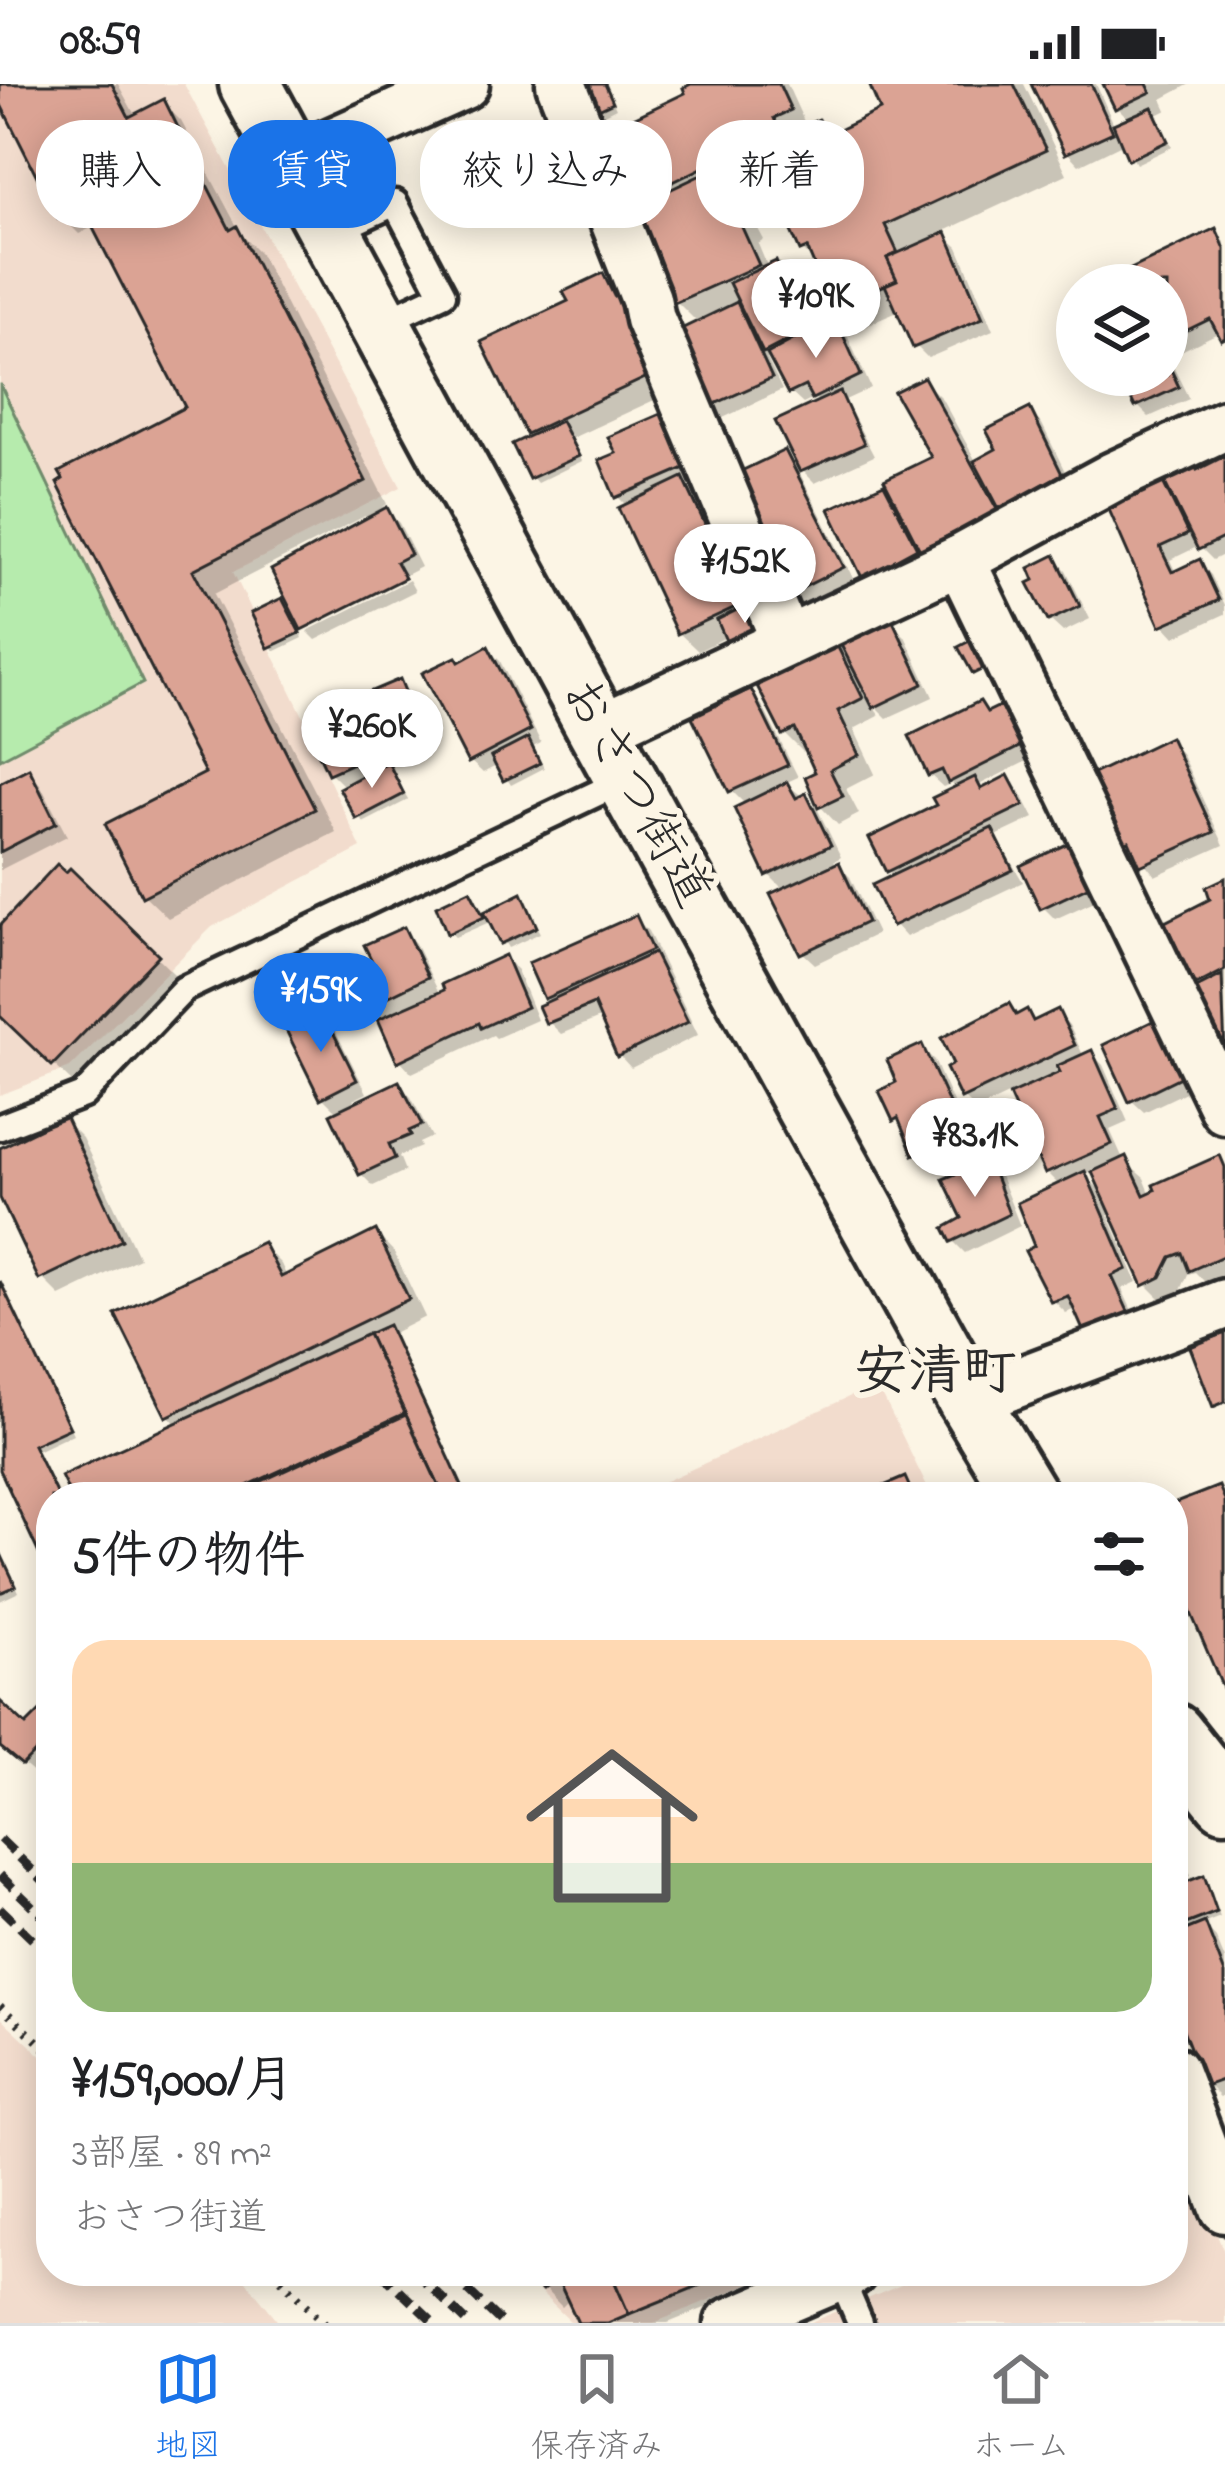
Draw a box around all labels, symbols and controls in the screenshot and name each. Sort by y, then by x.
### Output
text: 08:59 [60,9,139,75]
chip: 購入 [36,120,204,228]
chip: 賃貸 [228,120,396,228]
chip: 絞り込み [420,120,672,228]
chip: 新着 [696,120,864,228]
pin: ¥109K [732,259,900,361]
map controls [1056,264,1188,396]
button: layers [1056,264,1188,396]
text: ¥109K [778,269,854,326]
pin: ¥152K [661,524,829,626]
text: ¥152K [701,534,789,591]
street label: おさつ街道 [539,663,729,923]
pin: ¥260K [288,689,456,791]
text: ¥260K [328,699,416,756]
pin: ¥159K [237,953,405,1055]
text: ¥159K [281,963,361,1020]
pin: ¥83.1K [877,1098,1073,1200]
text: ¥83.1K [932,1108,1018,1165]
district label: 安清町 [854,1336,1016,1414]
text: 5件の物件 [72,1521,305,1596]
icon: filters [1086,1521,1152,1587]
icon: home [504,1718,720,1934]
text: ¥159,000/月 [72,2045,294,2120]
text: 3部屋 · 89 m² [72,2127,272,2184]
text: おさつ街道 [72,2191,267,2248]
tab: 地図 [155,2346,221,2472]
tab: 保存済み [531,2346,663,2472]
tab: ホーム [972,2346,1070,2472]

